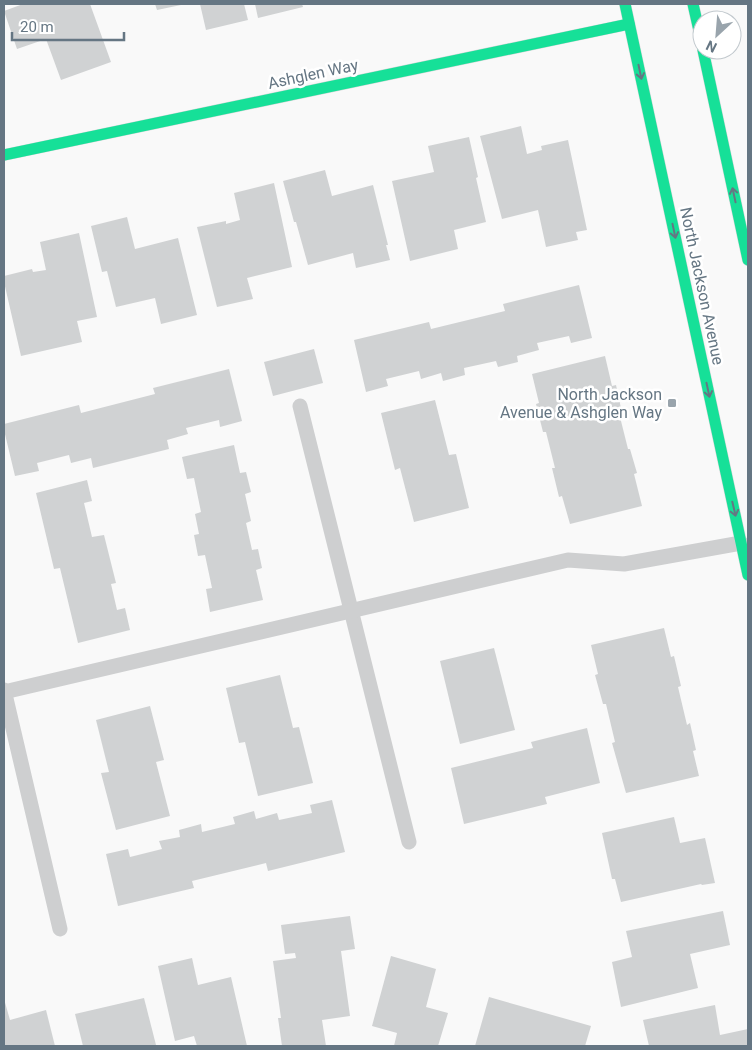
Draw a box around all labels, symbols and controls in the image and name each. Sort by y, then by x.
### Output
scale bar [12,10,125,42]
north arrow [692,10,742,60]
text: 20 m [20,18,54,36]
text: N [703,37,719,56]
street label: Ashglen Way [266,55,360,93]
one-way arrow [635,63,645,79]
one-way arrow [729,187,739,203]
street label: North Jackson Avenue [676,205,728,367]
one-way arrow [670,222,679,238]
one-way arrow [704,381,713,397]
place label: North Jackson Avenue & Ashglen Way [500,385,662,422]
marker: North Jackson Avenue & Ashglen Way [666,397,678,409]
one-way arrow [730,501,739,517]

